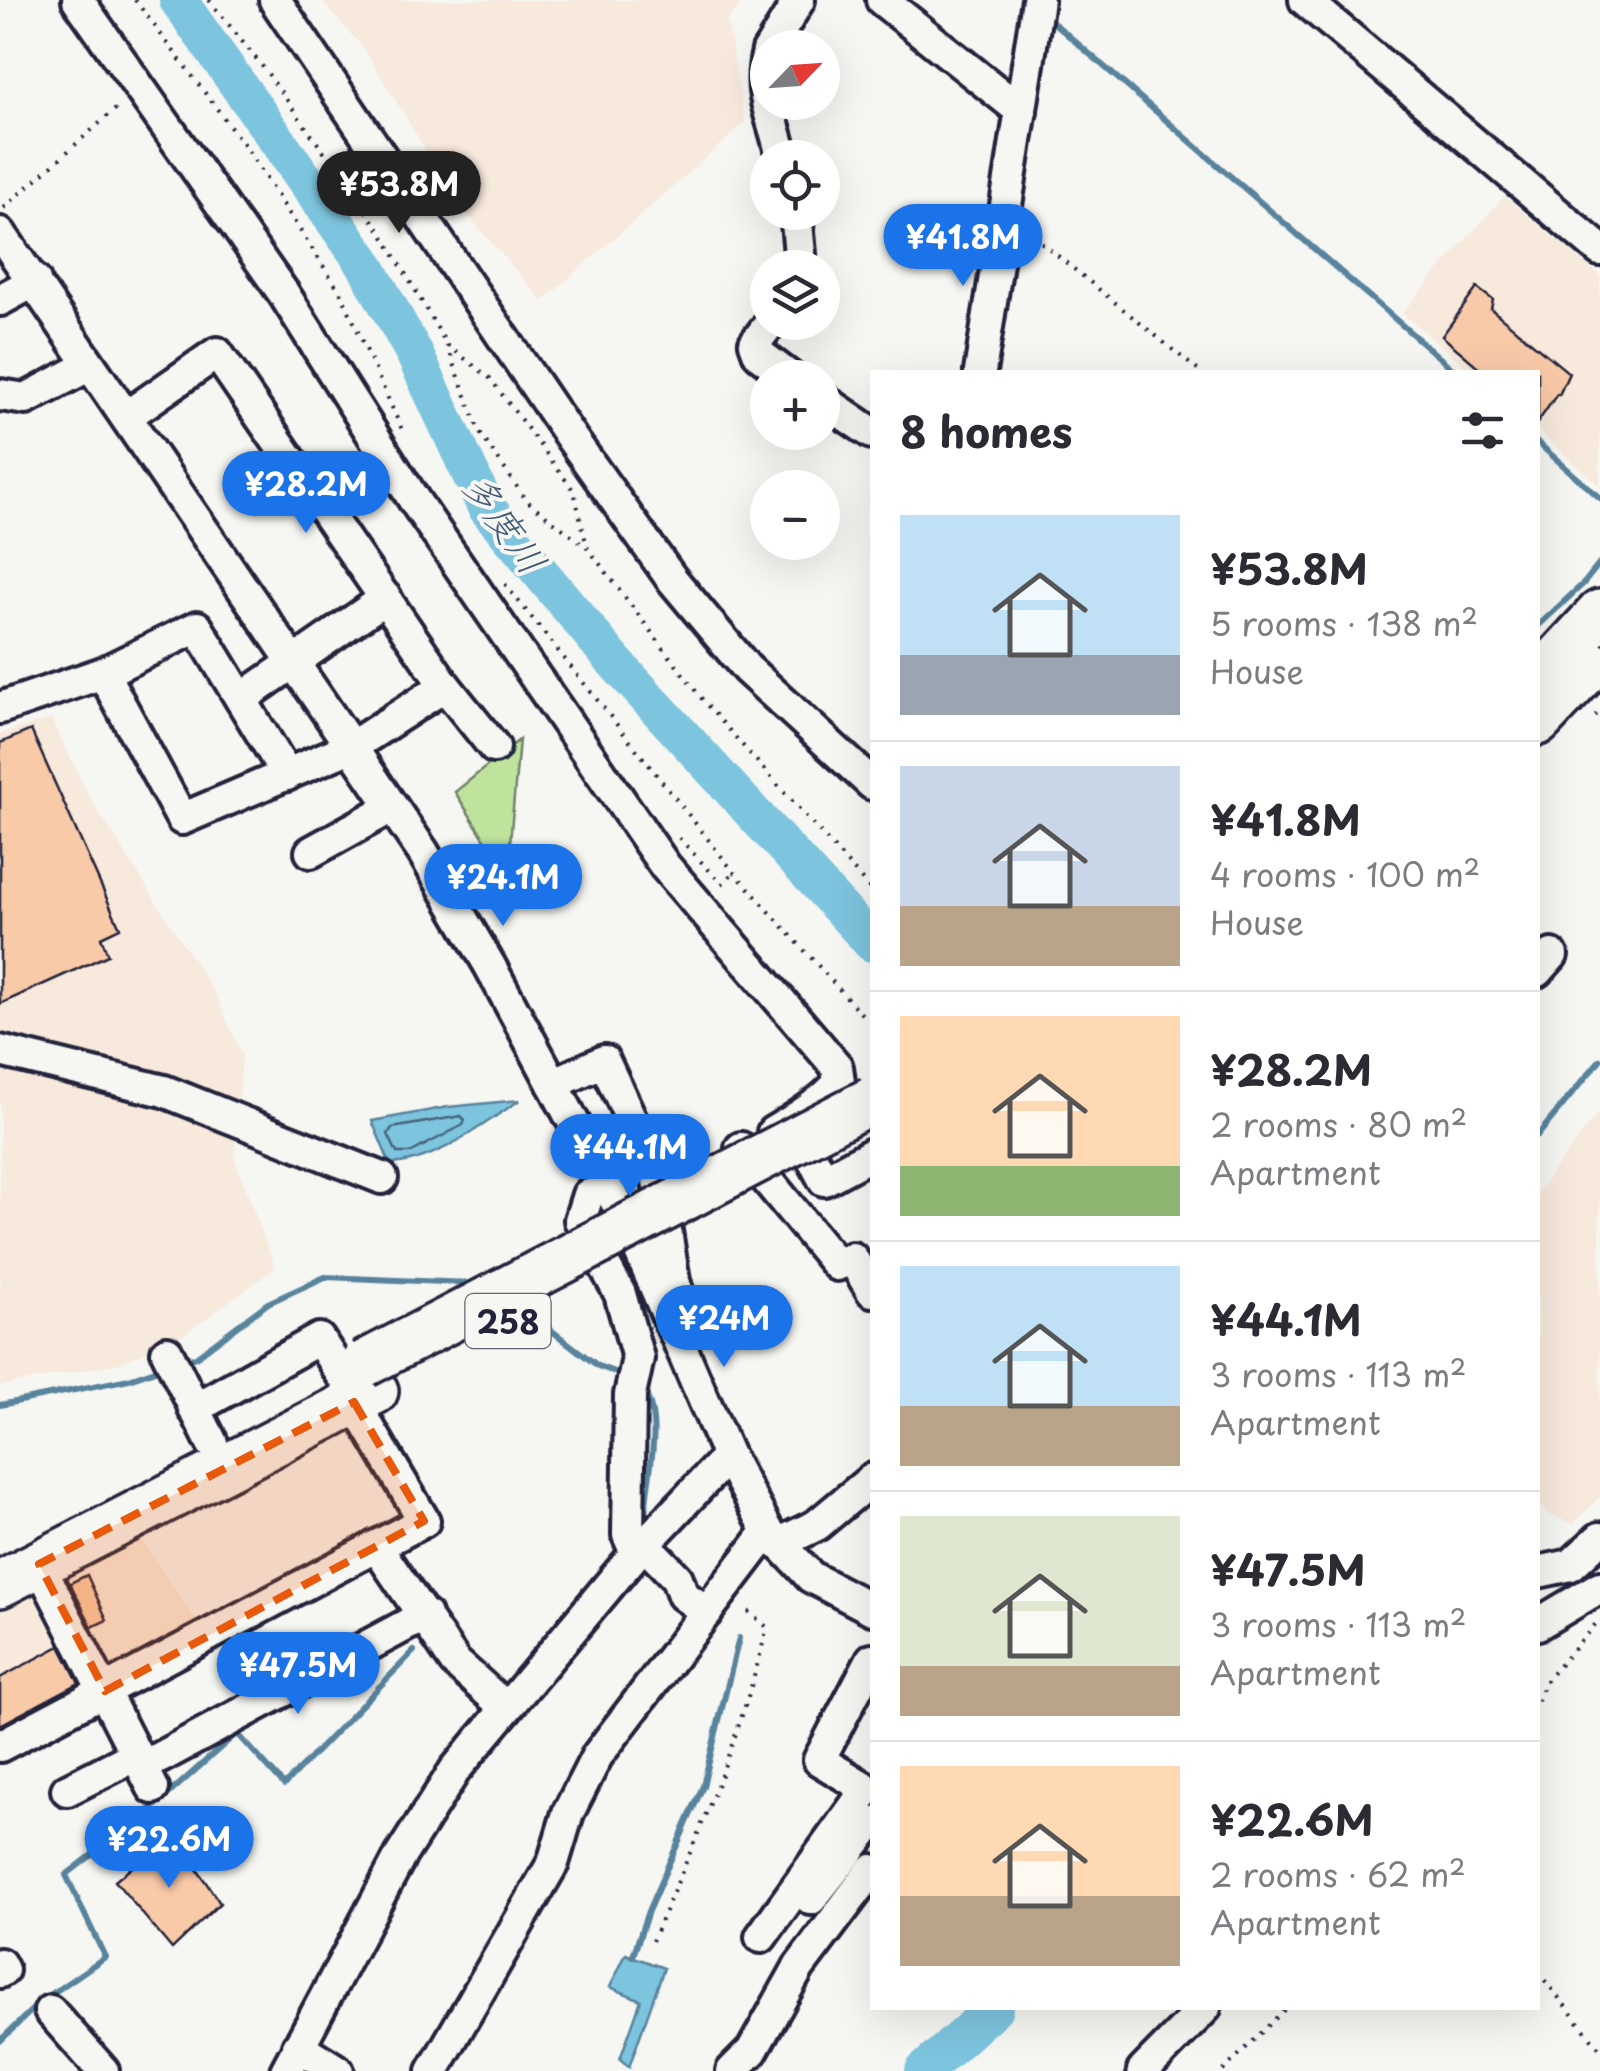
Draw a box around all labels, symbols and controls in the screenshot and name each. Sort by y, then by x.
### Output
north arrow [750,30,840,120]
map controls [750,30,840,560]
button: locate [750,140,840,230]
pin: ¥53.8M [318,151,480,236]
text: ¥53.8M [339,159,459,207]
pin: ¥41.8M [882,204,1044,289]
text: ¥41.8M [906,212,1020,260]
button: layers [750,250,840,340]
button: + [750,360,840,450]
text: 8 homes [900,399,1073,462]
icon: filters [1455,403,1510,458]
pin: ¥28.2M [225,451,387,536]
text: ¥28.2M [244,459,368,507]
water label: 多度川 [450,459,562,585]
button: − [750,470,840,560]
text: ¥53.8M [1210,536,1368,599]
icon: home [980,555,1100,675]
text: 5 rooms · 138 m² [1210,599,1478,647]
text: House [1210,647,1304,695]
text: ¥41.8M [1210,787,1361,850]
icon: home [980,806,1100,926]
pin: ¥24.1M [422,844,584,929]
text: 4 rooms · 100 m² [1210,850,1480,898]
text: ¥24.1M [446,852,560,900]
text: House [1210,898,1304,946]
text: ¥28.2M [1210,1037,1372,1100]
icon: home [980,1056,1100,1176]
text: 2 rooms · 80 m² [1210,1100,1467,1148]
pin: ¥44.1M [549,1114,711,1199]
text: ¥44.1M [572,1122,688,1170]
text: Apartment [1210,1148,1381,1196]
pin: ¥24M [665,1285,783,1370]
text: ¥44.1M [1210,1287,1362,1350]
text: ¥24M [678,1293,770,1341]
road number: 258 [466,1294,550,1348]
icon: home [980,1306,1100,1426]
text: 3 rooms · 113 m² [1210,1350,1467,1398]
text: Apartment [1210,1398,1381,1446]
text: ¥47.5M [1210,1537,1366,1600]
icon: home [980,1556,1100,1676]
text: 3 rooms · 113 m² [1210,1600,1467,1648]
pin: ¥47.5M [217,1632,379,1717]
text: ¥47.5M [239,1640,357,1688]
text: Apartment [1210,1648,1381,1696]
text: ¥22.6M [1210,1787,1374,1850]
pin: ¥22.6M [88,1806,250,1891]
icon: home [980,1806,1100,1926]
text: ¥22.6M [107,1814,231,1862]
text: 2 rooms · 62 m² [1210,1850,1466,1898]
text: Apartment [1210,1898,1381,1946]

